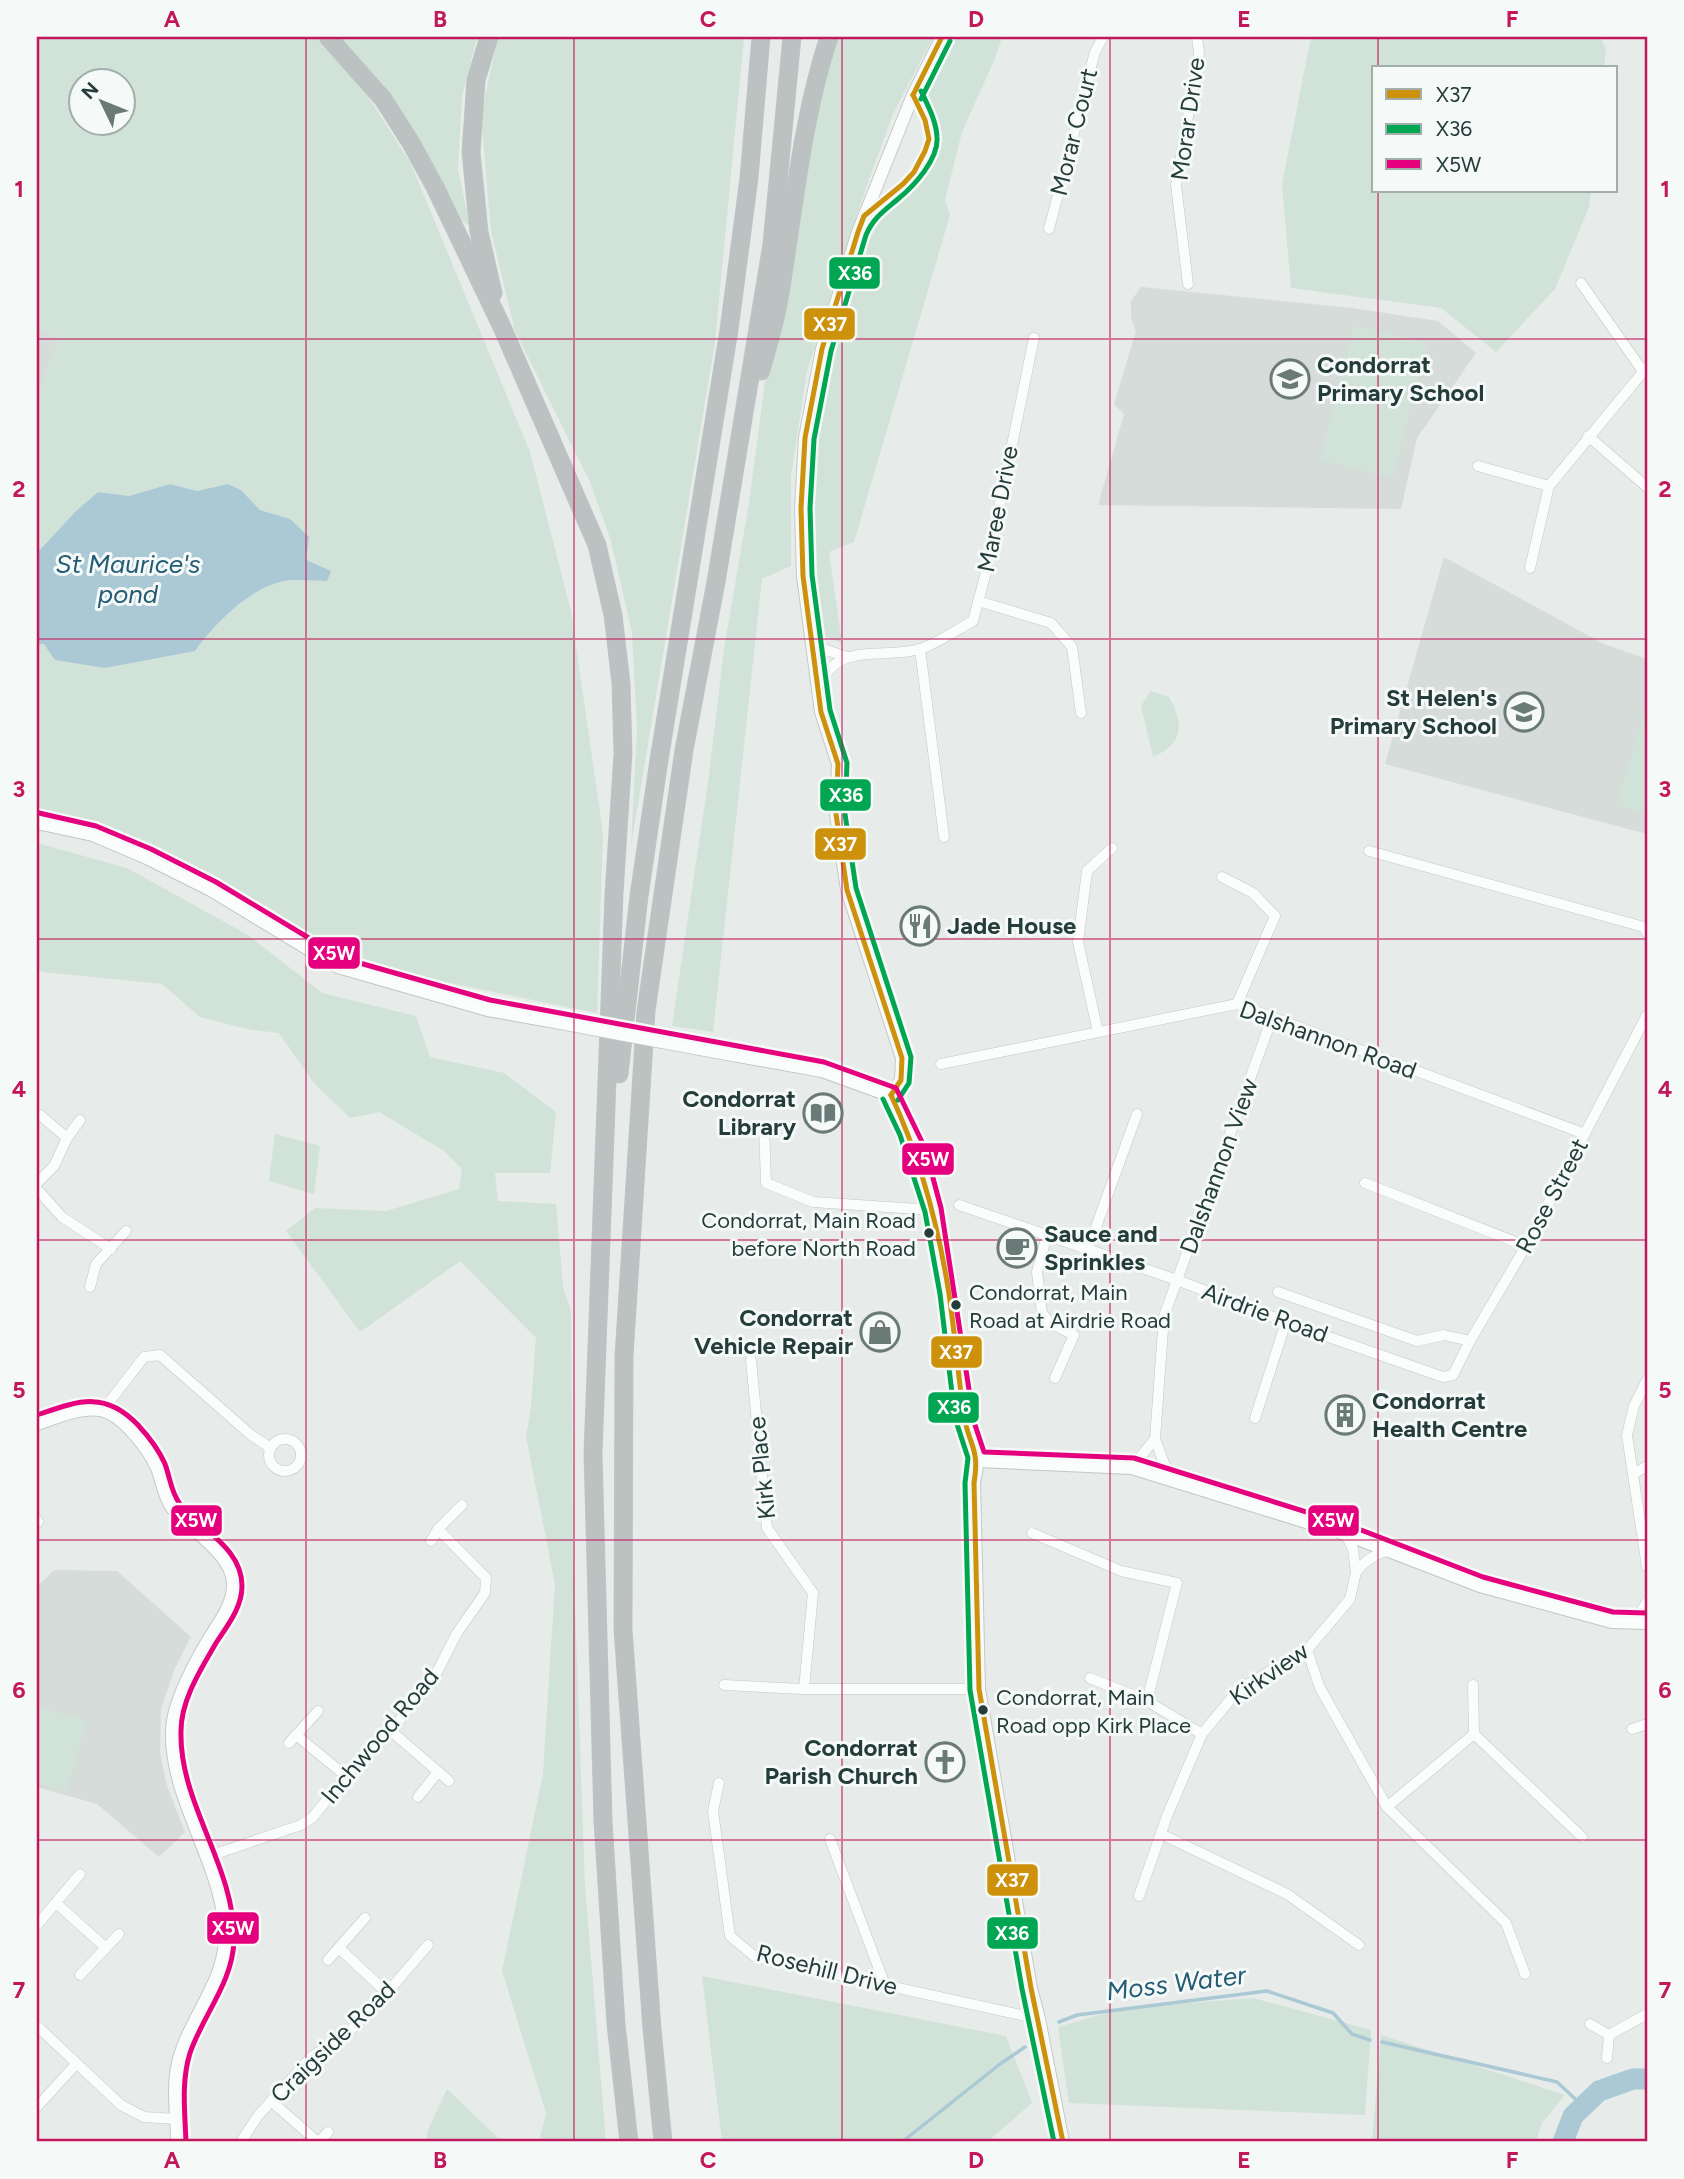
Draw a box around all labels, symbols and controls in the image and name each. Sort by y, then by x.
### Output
text: A [164,5,181,33]
text: B [433,5,447,33]
text: C [700,5,717,33]
text: D [968,5,984,33]
text: E [1237,5,1251,33]
text: F [1506,5,1519,33]
street label: Morar Drive [1165,55,1211,182]
street label: Morar Court [1044,65,1103,199]
north arrow [66,66,136,136]
legend [1372,66,1618,192]
text: N [77,78,103,104]
text: X37 [1436,82,1472,107]
text: X36 [1436,116,1472,141]
text: X5W [1436,152,1481,177]
text: 1 [14,175,24,203]
text: 1 [1660,175,1670,203]
line badge: X36 [828,256,881,290]
text: X36 [838,262,872,285]
line badge: X37 [803,307,856,341]
text: X37 [813,313,847,336]
place label: Condorrat Primary School [1317,350,1484,407]
school or university icon: Condorrat Primary School [1269,358,1311,400]
street label: Maree Drive [971,443,1024,575]
text: 2 [12,475,26,503]
text: 2 [1658,475,1672,503]
water label: St Maurice's pond [56,548,200,610]
place label: St Helen's Primary School [1330,683,1497,740]
school or university icon: St Helen's Primary School [1503,691,1545,733]
text: 3 [13,775,25,803]
text: 3 [1659,775,1671,803]
line badge: X36 [819,778,872,812]
text: X36 [829,784,863,807]
line badge: X37 [814,827,867,861]
text: X37 [823,833,857,856]
restaurant icon: Jade House [899,905,941,947]
place label: Jade House [947,911,1076,940]
line badge: X5W [307,936,361,970]
text: X5W [313,942,356,965]
street label: Dalshannon Road [1236,994,1421,1085]
street label: Dalshannon View [1173,1074,1264,1258]
text: 4 [12,1075,26,1103]
text: 4 [1658,1075,1672,1103]
place label: Condorrat Library [682,1084,796,1141]
library icon: Condorrat Library [802,1092,844,1134]
street label: Rose Street [1509,1133,1594,1258]
line badge: X5W [901,1142,955,1176]
text: X5W [907,1148,950,1171]
place label: Condorrat, Main Road before North Road [701,1207,916,1262]
place label: Sauce and Sprinkles [1044,1219,1158,1276]
marker: Condorrat, Main Road before North Road [922,1226,936,1240]
cafe icon: Sauce and Sprinkles [996,1227,1038,1269]
street label: Airdrie Road [1198,1276,1332,1349]
place label: Condorrat, Main Road at Airdrie Road [969,1279,1171,1334]
marker: Condorrat, Main Road at Airdrie Road [949,1298,963,1312]
place label: Condorrat Vehicle Repair [694,1303,853,1360]
shop icon: Condorrat Vehicle Repair [859,1311,901,1353]
line badge: X37 [930,1335,983,1369]
text: X37 [939,1341,973,1364]
text: 5 [12,1376,26,1404]
text: 5 [1658,1376,1672,1404]
place label: Condorrat Health Centre [1372,1386,1527,1443]
line badge: X36 [927,1391,980,1424]
building icon: Condorrat Health Centre [1324,1394,1366,1436]
text: X36 [937,1396,971,1419]
street label: Kirk Place [742,1415,781,1521]
line badge: X5W [170,1504,223,1537]
line badge: X5W [1307,1504,1360,1537]
text: X5W [175,1509,218,1532]
text: X5W [1312,1509,1355,1532]
street label: Kirkview [1224,1636,1314,1711]
street label: Inchwood Road [315,1662,445,1809]
text: 6 [12,1676,26,1704]
text: 6 [1658,1676,1672,1704]
place label: Condorrat, Main Road opp Kirk Place [996,1684,1191,1739]
marker: Condorrat, Main Road opp Kirk Place [976,1703,990,1717]
place label: Condorrat Parish Church [764,1733,918,1790]
church icon: Condorrat Parish Church [924,1741,966,1783]
line badge: X37 [986,1863,1039,1897]
text: X37 [995,1869,1029,1892]
line badge: X5W [206,1911,260,1945]
line badge: X36 [986,1916,1039,1950]
text: X5W [212,1917,255,1940]
text: X36 [995,1922,1029,1945]
street label: Rosehill Drive [754,1938,901,2001]
water label: Moss Water [1104,1958,1249,2007]
street label: Craigside Road [264,1975,401,2108]
text: 7 [13,1976,26,2004]
text: 7 [1659,1976,1672,2004]
text: A [164,2146,181,2174]
text: B [433,2146,447,2174]
text: C [700,2146,717,2174]
text: D [968,2146,984,2174]
text: E [1237,2146,1251,2174]
text: F [1506,2146,1519,2174]

